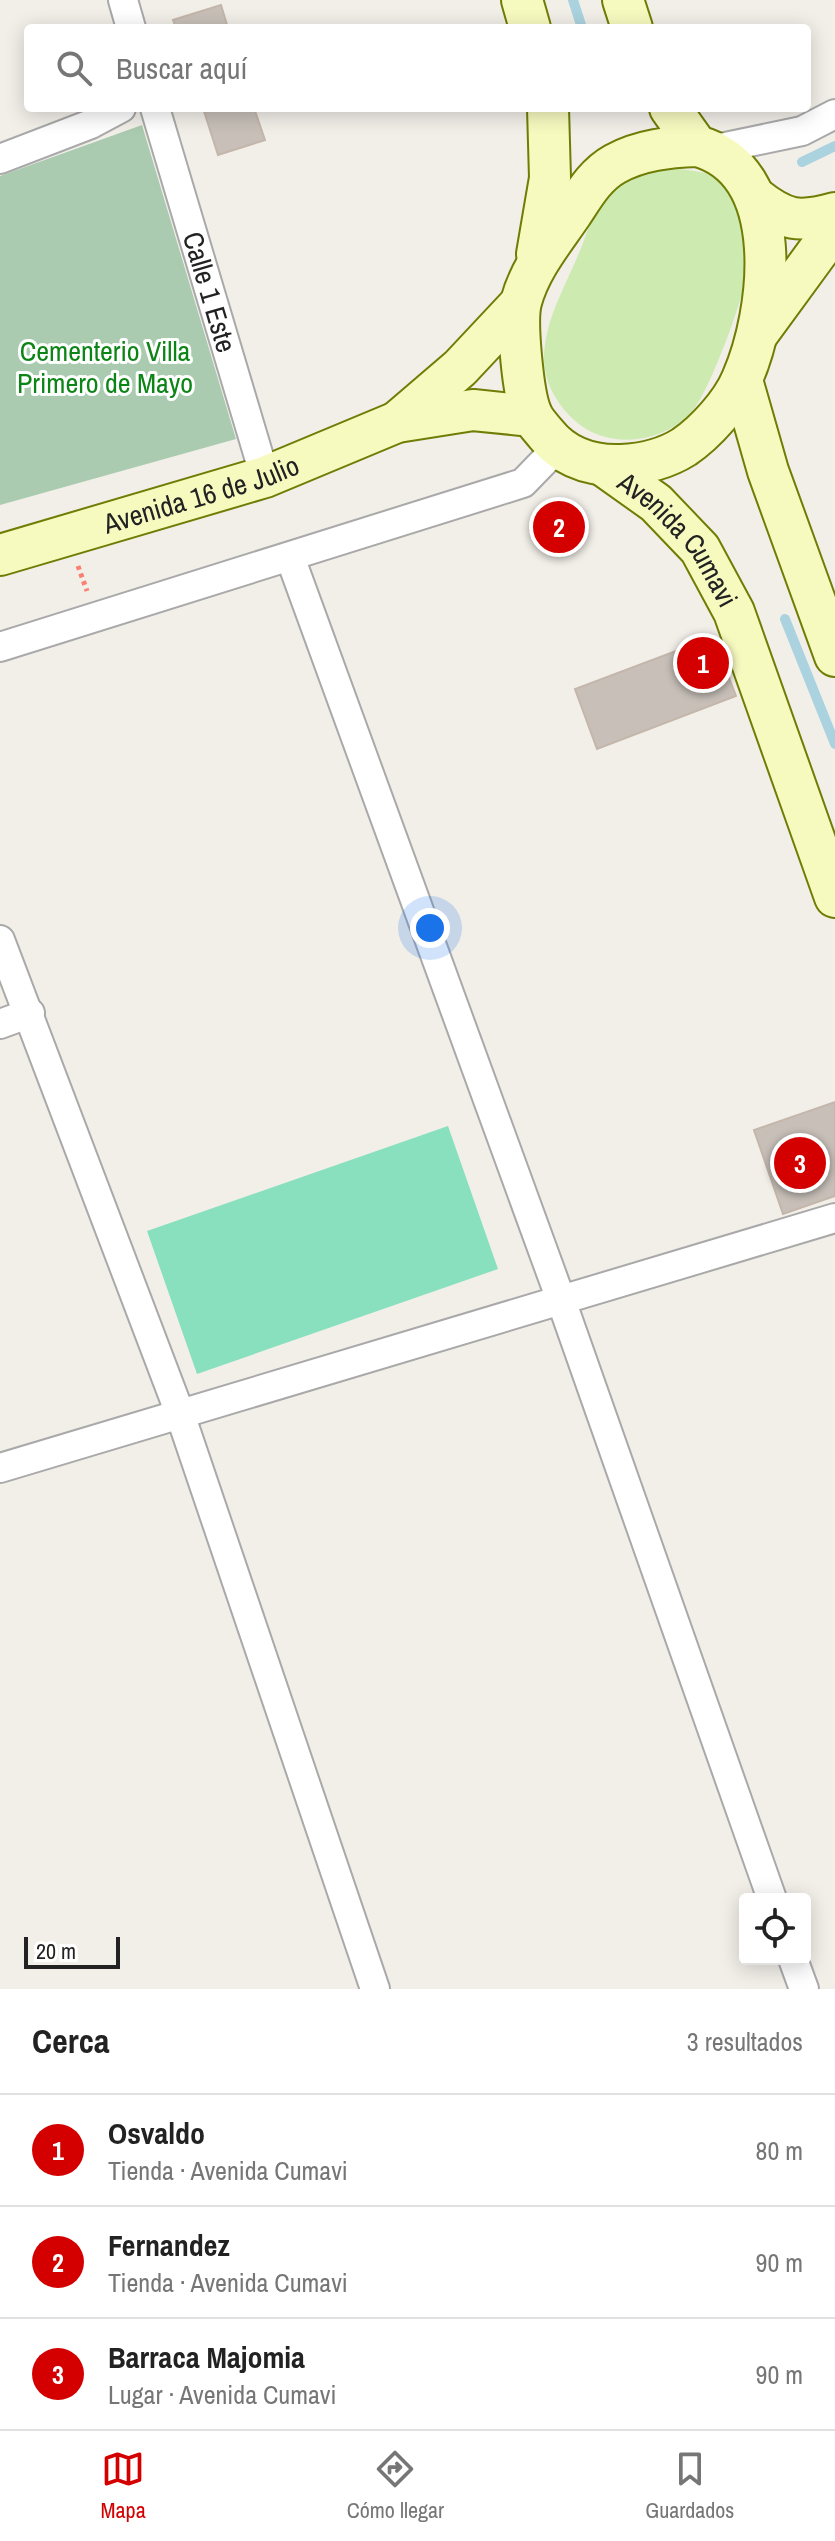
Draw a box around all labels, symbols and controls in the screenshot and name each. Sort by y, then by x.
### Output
search box [24,24,811,112]
icon: search [52,46,96,90]
text: Buscar aquí [116,48,247,88]
street label: Calle 1 Este [174,227,246,357]
park label: Cementerio Villa Primero de Mayo [17,332,193,402]
street label: Avenida 16 de Julio [98,446,305,543]
street label: Avenida Cumavi [609,462,747,614]
pin: 2 [533,497,585,557]
pin: 1 [677,633,729,693]
your location [410,908,450,948]
pin: 3 [774,1133,826,1193]
map controls [739,1893,811,1965]
button: locate [739,1893,811,1965]
scale bar [24,1933,120,1969]
text: 20 m [36,1936,76,1966]
text: Cerca [32,2018,110,2064]
text: 3 resultados [687,2024,803,2059]
text: Osvaldo [108,2113,205,2153]
text: 1 [52,2133,64,2168]
text: 80 m [756,2133,803,2168]
text: Tienda · Avenida Cumavi [108,2153,348,2188]
text: Fernandez [108,2225,230,2265]
text: 2 [52,2245,64,2280]
text: 90 m [756,2245,803,2280]
text: Tienda · Avenida Cumavi [108,2265,348,2300]
text: Barraca Majomia [108,2337,305,2377]
text: 3 [52,2357,64,2392]
text: 90 m [756,2357,803,2392]
text: Lugar · Avenida Cumavi [108,2377,336,2412]
tab: Mapa [101,2447,146,2525]
tab: Cómo llegar [347,2447,444,2525]
tab: Guardados [645,2447,734,2525]

